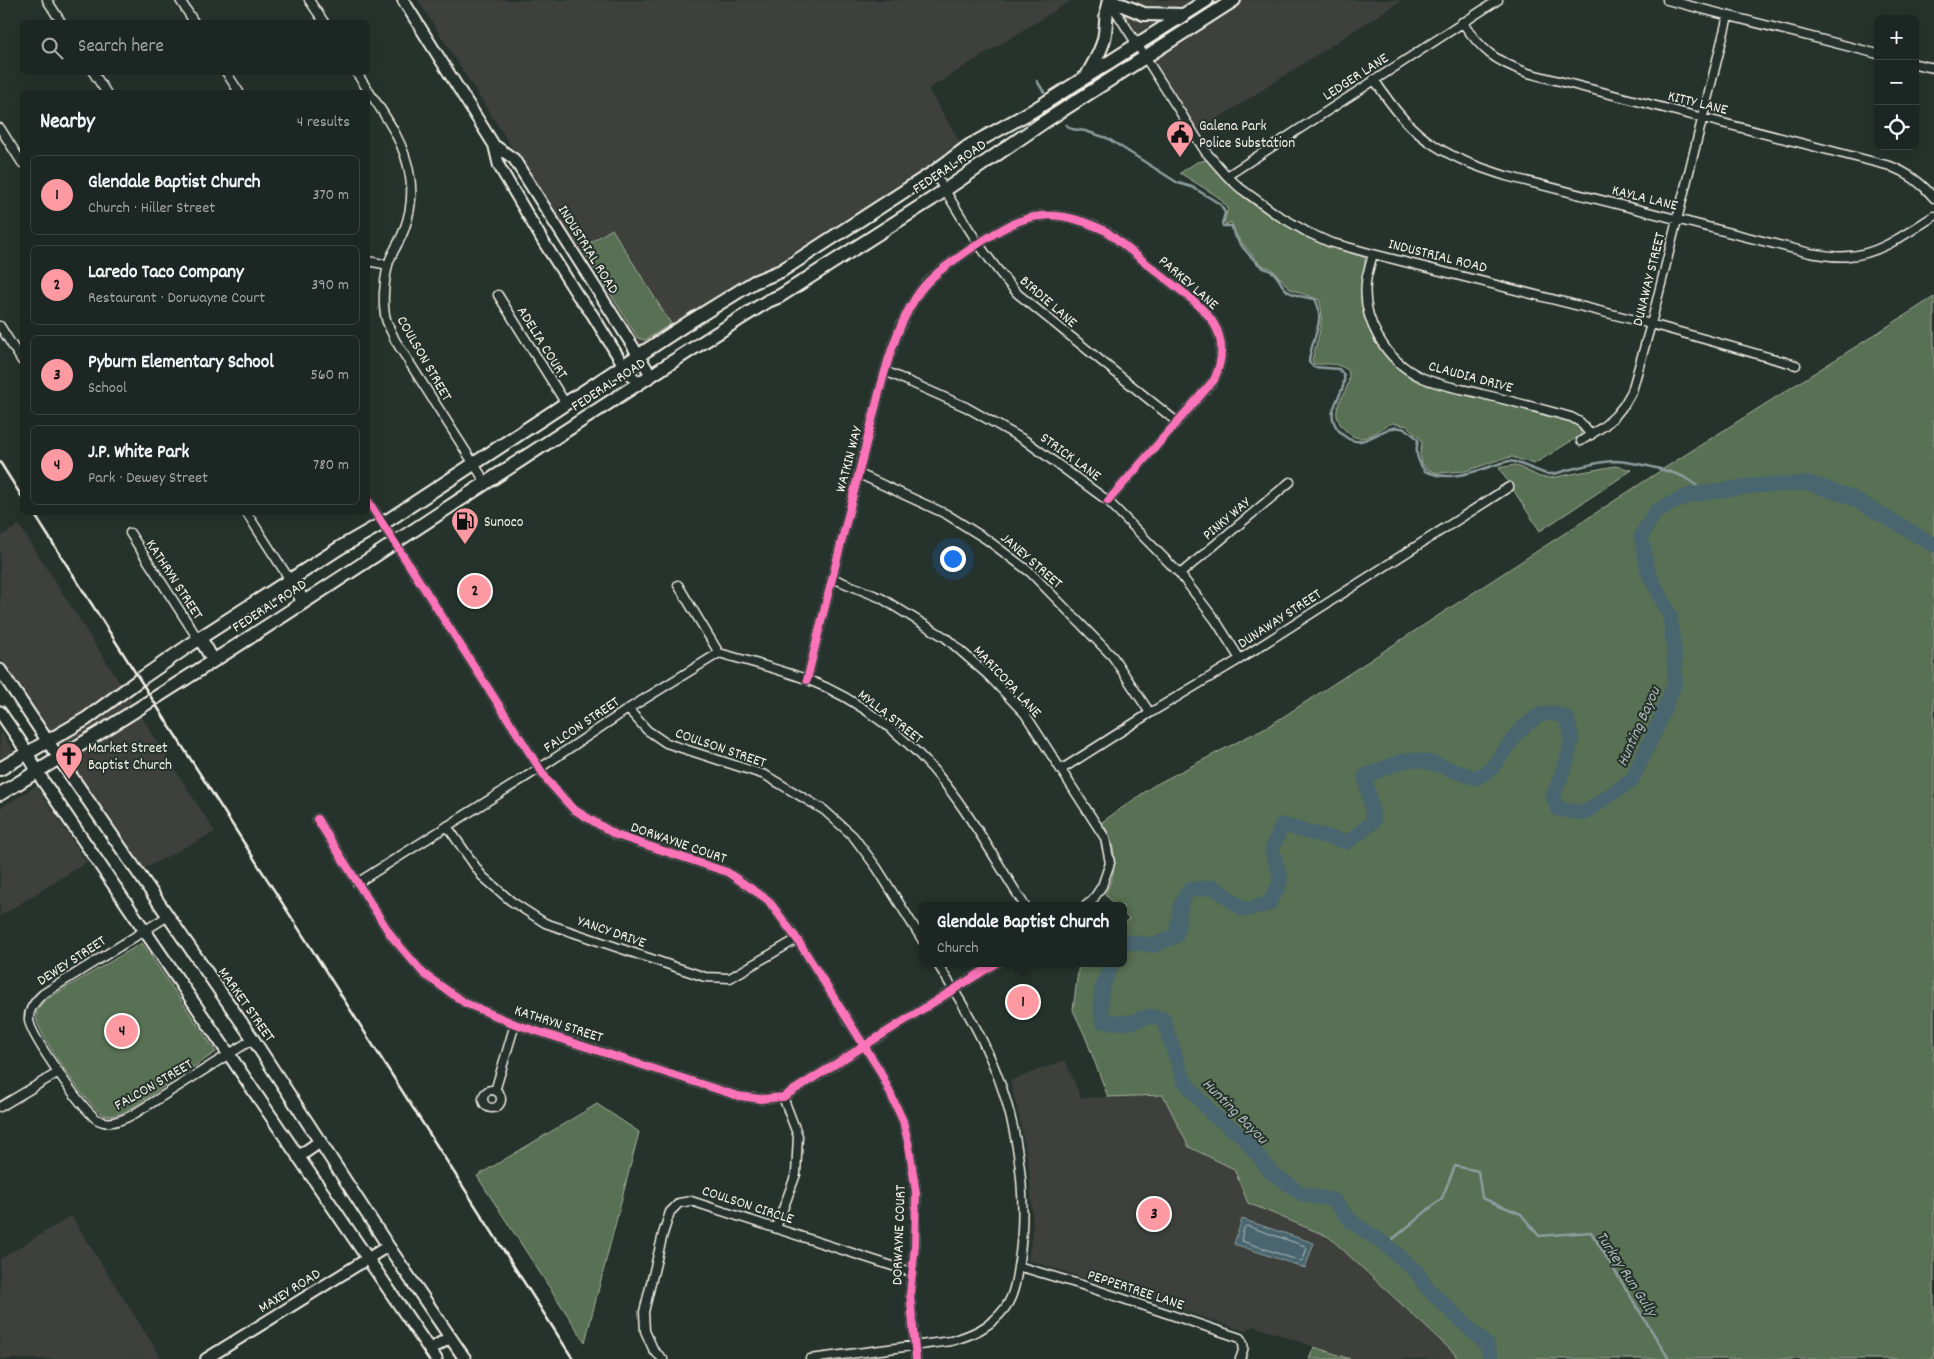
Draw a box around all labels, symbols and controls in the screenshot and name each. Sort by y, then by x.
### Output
map controls [1874,15,1919,150]
button: + [1874,15,1919,60]
search box [20,20,370,75]
icon: search [38,34,66,62]
text: Search here [78,34,164,61]
street label: LEDGER LANE [1319,48,1393,107]
button: − [1874,60,1919,105]
street label: KITTY LANE [1665,86,1730,122]
button: locate [1874,105,1919,150]
text: Nearby [40,108,95,138]
text: 4 results [297,111,350,134]
place label: Galena Park Police Substation [1199,116,1295,155]
public building icon: Galena Park Police Substation [1165,119,1195,158]
street label: FEDERAL ROAD [909,135,992,201]
text: Glendale Baptist Church [88,170,261,197]
street label: KAYLA LANE [1609,180,1680,218]
text: 1 [55,184,59,207]
text: 370 m [312,184,349,207]
text: Church · Hiller Street [88,197,215,220]
street label: INDUSTRIAL ROAD [551,201,624,299]
street label: DUNAWAY STREET [1628,230,1672,329]
street label: INDUSTRIAL ROAD [1386,234,1490,280]
street label: PARKEY LANE [1153,251,1223,316]
text: Laredo Taco Company [88,260,244,287]
street label: BIRDIE LANE [1014,271,1082,334]
text: 2 [54,274,61,297]
text: 390 m [311,274,349,297]
text: Restaurant · Dorwayne Court [88,287,265,310]
street label: ADELIA COURT [510,303,572,384]
street label: COULSON STREET [390,312,457,406]
text: Pyburn Elementary School [88,350,274,377]
street label: FEDERAL ROAD [567,353,651,418]
street label: CLAUDIA DRIVE [1426,356,1515,400]
text: 3 [53,364,61,387]
text: 560 m [310,364,349,387]
text: School [88,377,127,400]
street label: WATKIN WAY [831,424,869,495]
street label: STRICK LANE [1035,428,1105,487]
text: J.P. White Park [88,440,189,467]
text: 4 [54,454,60,477]
text: 780 m [313,454,349,477]
text: Park · Dewey Street [88,467,208,490]
street label: PINKY WAY [1198,492,1257,546]
fuel station icon: Sunoco [450,506,480,545]
place label: Sunoco [484,512,524,534]
street label: JANEY STREET [995,528,1067,595]
street label: KATHRYN STREET [139,536,208,625]
your location [940,546,966,572]
pin: 2 [459,572,491,610]
street label: FEDERAL ROAD [228,574,312,639]
street label: DUNAWAY STREET [1234,584,1326,655]
street label: MARICOPA LANE [967,641,1046,724]
water label: Hunting Bayou [1611,683,1668,771]
street label: MYLLA STREET [852,685,927,750]
street label: FALCON STREET [540,692,625,759]
street label: COULSON STREET [672,723,769,775]
place label: Market Street Baptist Church [88,738,172,777]
church icon: Market Street Baptist Church [54,741,84,780]
street label: DORWAYNE COURT [627,817,729,871]
popup [919,902,1127,967]
text: Glendale Baptist Church [937,910,1109,937]
street label: YANCY DRIVE [574,911,649,955]
street label: DEWEY STREET [33,931,111,992]
text: Church [937,937,979,960]
street label: MARKET STREET [211,963,279,1047]
pin: 1 [1007,983,1039,1021]
street label: KATHRYN STREET [511,1000,606,1050]
pin: 4 [106,1012,138,1050]
street label: FALCON STREET [111,1054,197,1117]
water label: Hunting Bayou [1196,1074,1273,1151]
street label: COULSON CIRCLE [699,1181,796,1231]
street label: DORWAYNE COURT [887,1185,913,1286]
pin: 3 [1138,1195,1170,1233]
water label: Turkey Run Gully [1590,1227,1664,1324]
street label: MAXEY ROAD [255,1264,326,1320]
street label: PEPPERTREE LANE [1084,1265,1187,1317]

